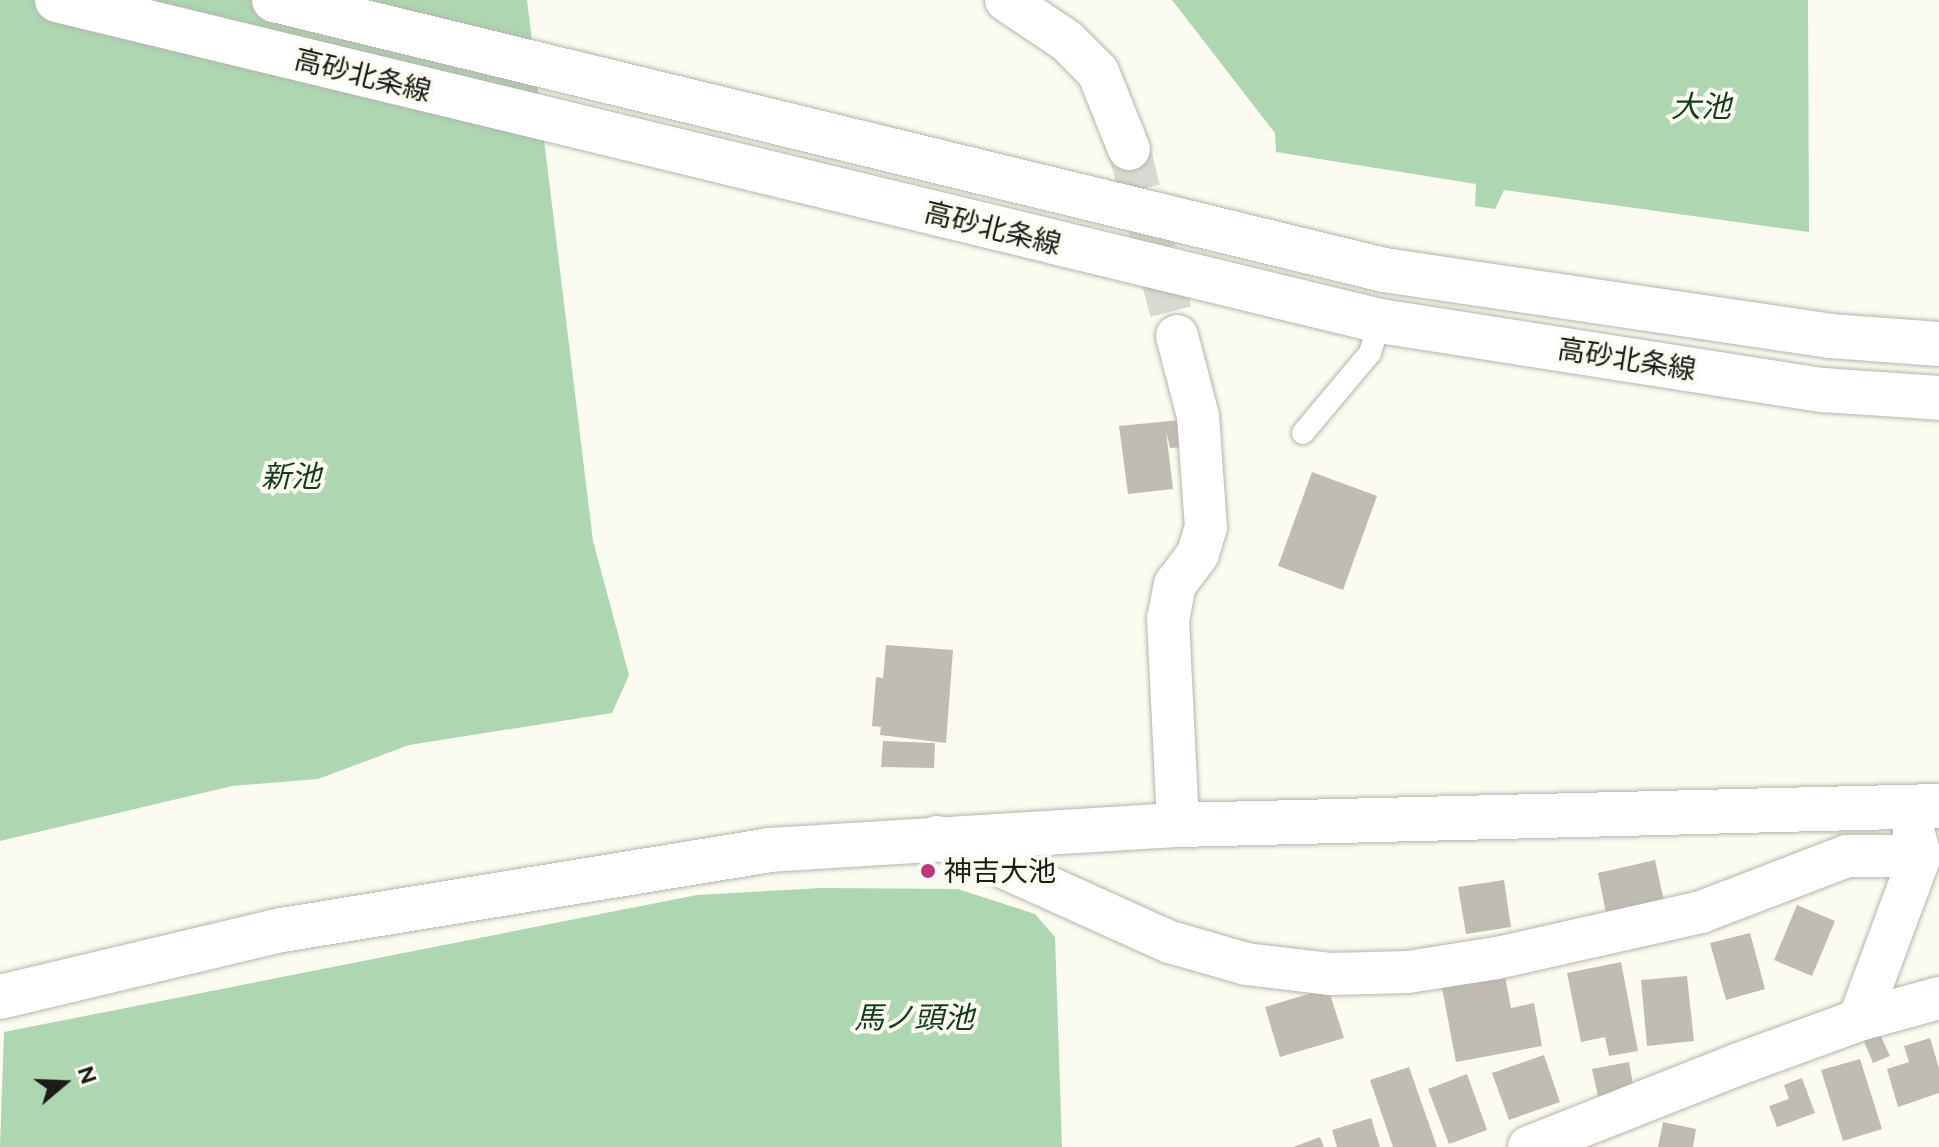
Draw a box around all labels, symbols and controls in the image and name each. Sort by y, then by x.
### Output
street label: 高砂北条線 [291,42,435,108]
water label: 大池 [1671,89,1731,125]
street label: 高砂北条線 [921,195,1065,261]
street label: 高砂北条線 [1555,331,1699,387]
water label: 新池 [261,459,321,495]
place label: 神吉大池 [944,854,1056,888]
marker: 神吉大池 [919,862,937,880]
water label: 馬ノ頭池 [854,1000,974,1036]
north arrow [24,1043,104,1123]
text: N [72,1063,103,1087]

